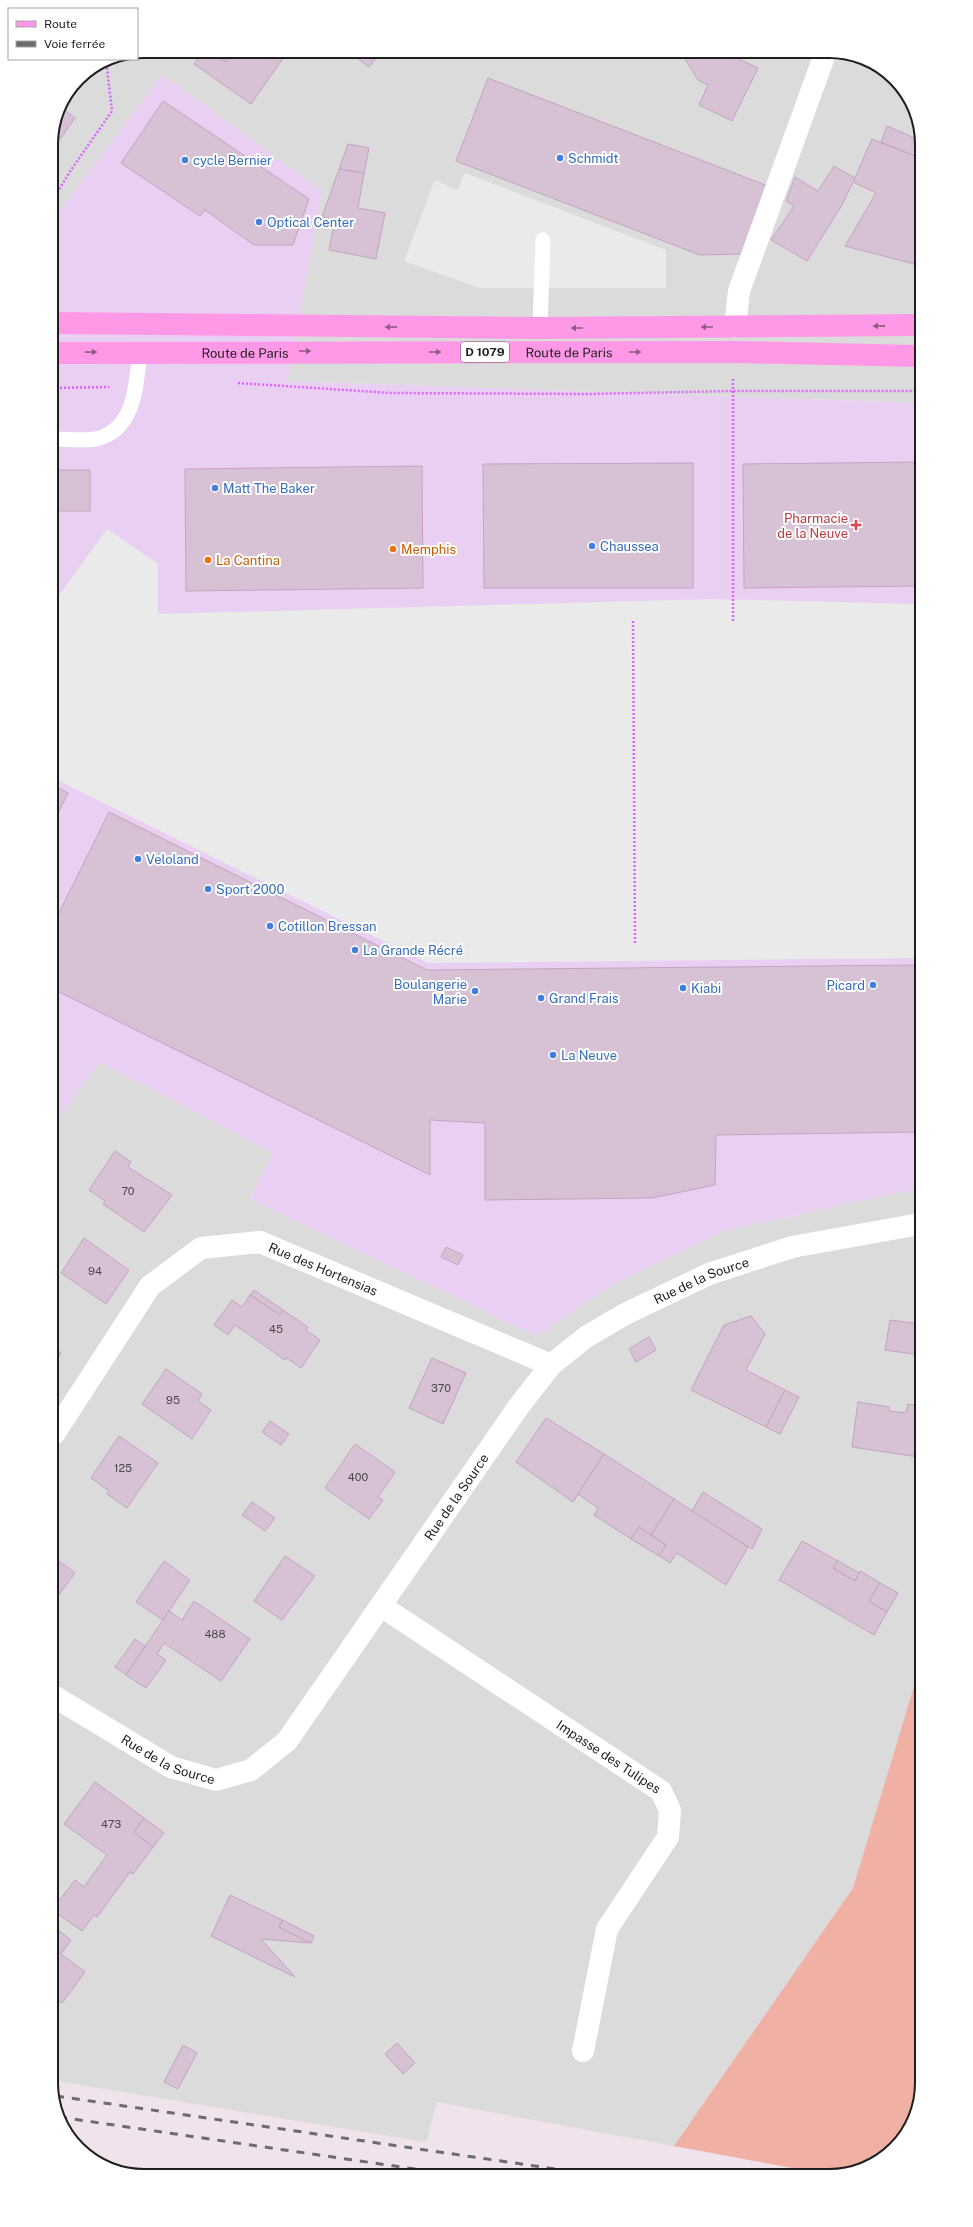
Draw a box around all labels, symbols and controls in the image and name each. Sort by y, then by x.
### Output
legend [8,8,138,60]
text: Route [44,17,77,31]
text: Voie ferrée [44,37,105,51]
place label: Schmidt [568,151,618,166]
place label: cycle Bernier [193,153,272,168]
marker: Schmidt [555,153,565,163]
marker: cycle Bernier [180,155,190,165]
place label: Optical Center [267,215,354,230]
marker: Optical Center [254,217,264,227]
one-way arrow [873,322,885,329]
one-way arrow [384,324,397,330]
one-way arrow [700,324,713,330]
one-way arrow [570,325,583,331]
road number: D 1079 [461,342,509,362]
street label: Route de Paris [201,345,289,360]
street label: Route de Paris [525,345,613,360]
one-way arrow [299,348,312,354]
one-way arrow [85,349,98,355]
one-way arrow [429,349,442,355]
one-way arrow [629,349,642,355]
place label: Matt The Baker [223,481,315,496]
marker: Matt The Baker [210,483,220,493]
place label: Pharmacie de la Neuve [777,511,848,541]
marker: Pharmacie de la Neuve [851,520,861,530]
place label: Chaussea [600,539,659,554]
marker: Chaussea [587,541,597,551]
place label: Memphis [401,542,456,557]
marker: Memphis [388,544,398,554]
place label: La Cantina [216,553,280,568]
marker: La Cantina [203,555,213,565]
place label: Veloland [146,852,199,867]
marker: Veloland [133,854,143,864]
place label: Sport 2000 [216,882,284,897]
marker: Sport 2000 [203,884,213,894]
place label: Cotillon Bressan [278,919,377,934]
marker: Cotillon Bressan [265,921,275,931]
place label: La Grande Récré [363,943,463,958]
marker: La Grande Récré [350,945,360,955]
place label: Boulangerie Marie [394,977,467,1007]
place label: Picard [827,978,865,993]
marker: Picard [868,980,878,990]
place label: Kiabi [691,981,721,996]
marker: Kiabi [678,983,688,993]
marker: Boulangerie Marie [470,986,480,996]
place label: Grand Frais [549,991,619,1006]
marker: Grand Frais [536,993,546,1003]
place label: La Neuve [561,1048,617,1063]
marker: La Neuve [548,1050,558,1060]
house number: 70 [121,1185,135,1197]
street label: Rue des Hortensias [267,1239,380,1298]
street label: Rue de la Source [651,1254,751,1307]
house number: 94 [88,1265,102,1277]
house number: 45 [269,1323,283,1335]
house number: 370 [431,1382,451,1394]
house number: 95 [166,1394,180,1406]
street label: Rue de la Source [421,1451,491,1543]
house number: 125 [114,1462,132,1474]
house number: 400 [348,1471,368,1483]
house number: 488 [204,1628,226,1640]
street label: Impasse des Tulipes [554,1717,664,1796]
street label: Rue de la Source [119,1731,217,1787]
house number: 473 [101,1818,121,1830]

